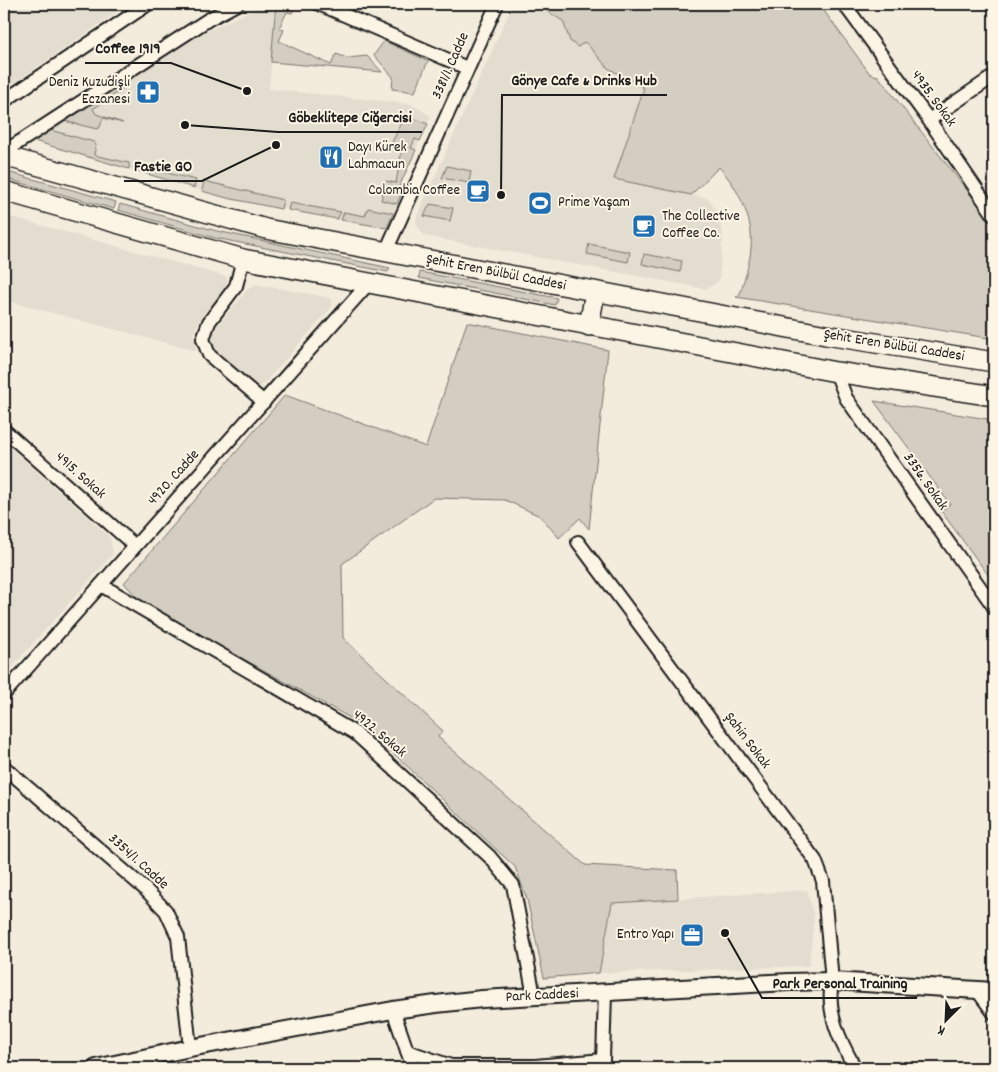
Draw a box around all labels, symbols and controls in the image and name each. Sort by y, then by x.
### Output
street label: 3381/1. Cadde [426,29,476,103]
callout: Coffee 1919 [85,32,171,63]
text: Coffee 1919 [95,38,161,61]
callout: Gönye Cafe & Drinks Hub [502,64,667,95]
street label: 4935. Sokak [905,66,961,132]
text: Gönye Cafe & Drinks Hub [511,70,657,93]
place label: Deniz Kuzudişli Eczanesi [49,72,130,111]
pharmacy icon: Deniz Kuzudişli Eczanesi [135,79,161,105]
callout: Göbeklitepe Ciğercisi [278,101,422,132]
text: Göbeklitepe Ciğercisi [288,107,412,130]
place label: Dayı Kürek Lahmacun [348,137,407,176]
restaurant icon: Dayı Kürek Lahmacun [318,144,344,170]
callout: Fastie GO [124,150,202,181]
text: Fastie GO [134,156,192,179]
cafe icon: Colombia Coffee [465,178,491,204]
place label: Colombia Coffee [368,180,460,202]
sports icon: Prime Yaşam [527,190,553,216]
place label: Prime Yaşam [558,192,630,214]
place label: The Collective Coffee Co. [662,206,740,245]
cafe icon: The Collective Coffee Co. [631,213,657,239]
street label: Şehit Eren Bülbül Caddesi [424,249,568,297]
street label: Şehit Eren Bülbül Caddesi [822,324,966,368]
street label: 4920. Cadde [143,445,205,511]
street label: 4915. Sokak [50,447,110,505]
street label: 3356. Sokak [897,449,953,515]
street label: 4922. Sokak [347,705,411,763]
street label: Şahin Sokak [718,708,776,774]
street label: 3354/1. Cadde [103,829,174,896]
office icon: Entro Yapı [679,922,705,948]
place label: Entro Yapı [617,924,674,946]
callout: Park Personal Training [762,967,917,998]
text: Park Personal Training [773,973,907,996]
street label: Park Caddesi [505,983,579,1009]
north arrow [920,994,970,1044]
text: K [934,1019,949,1040]

